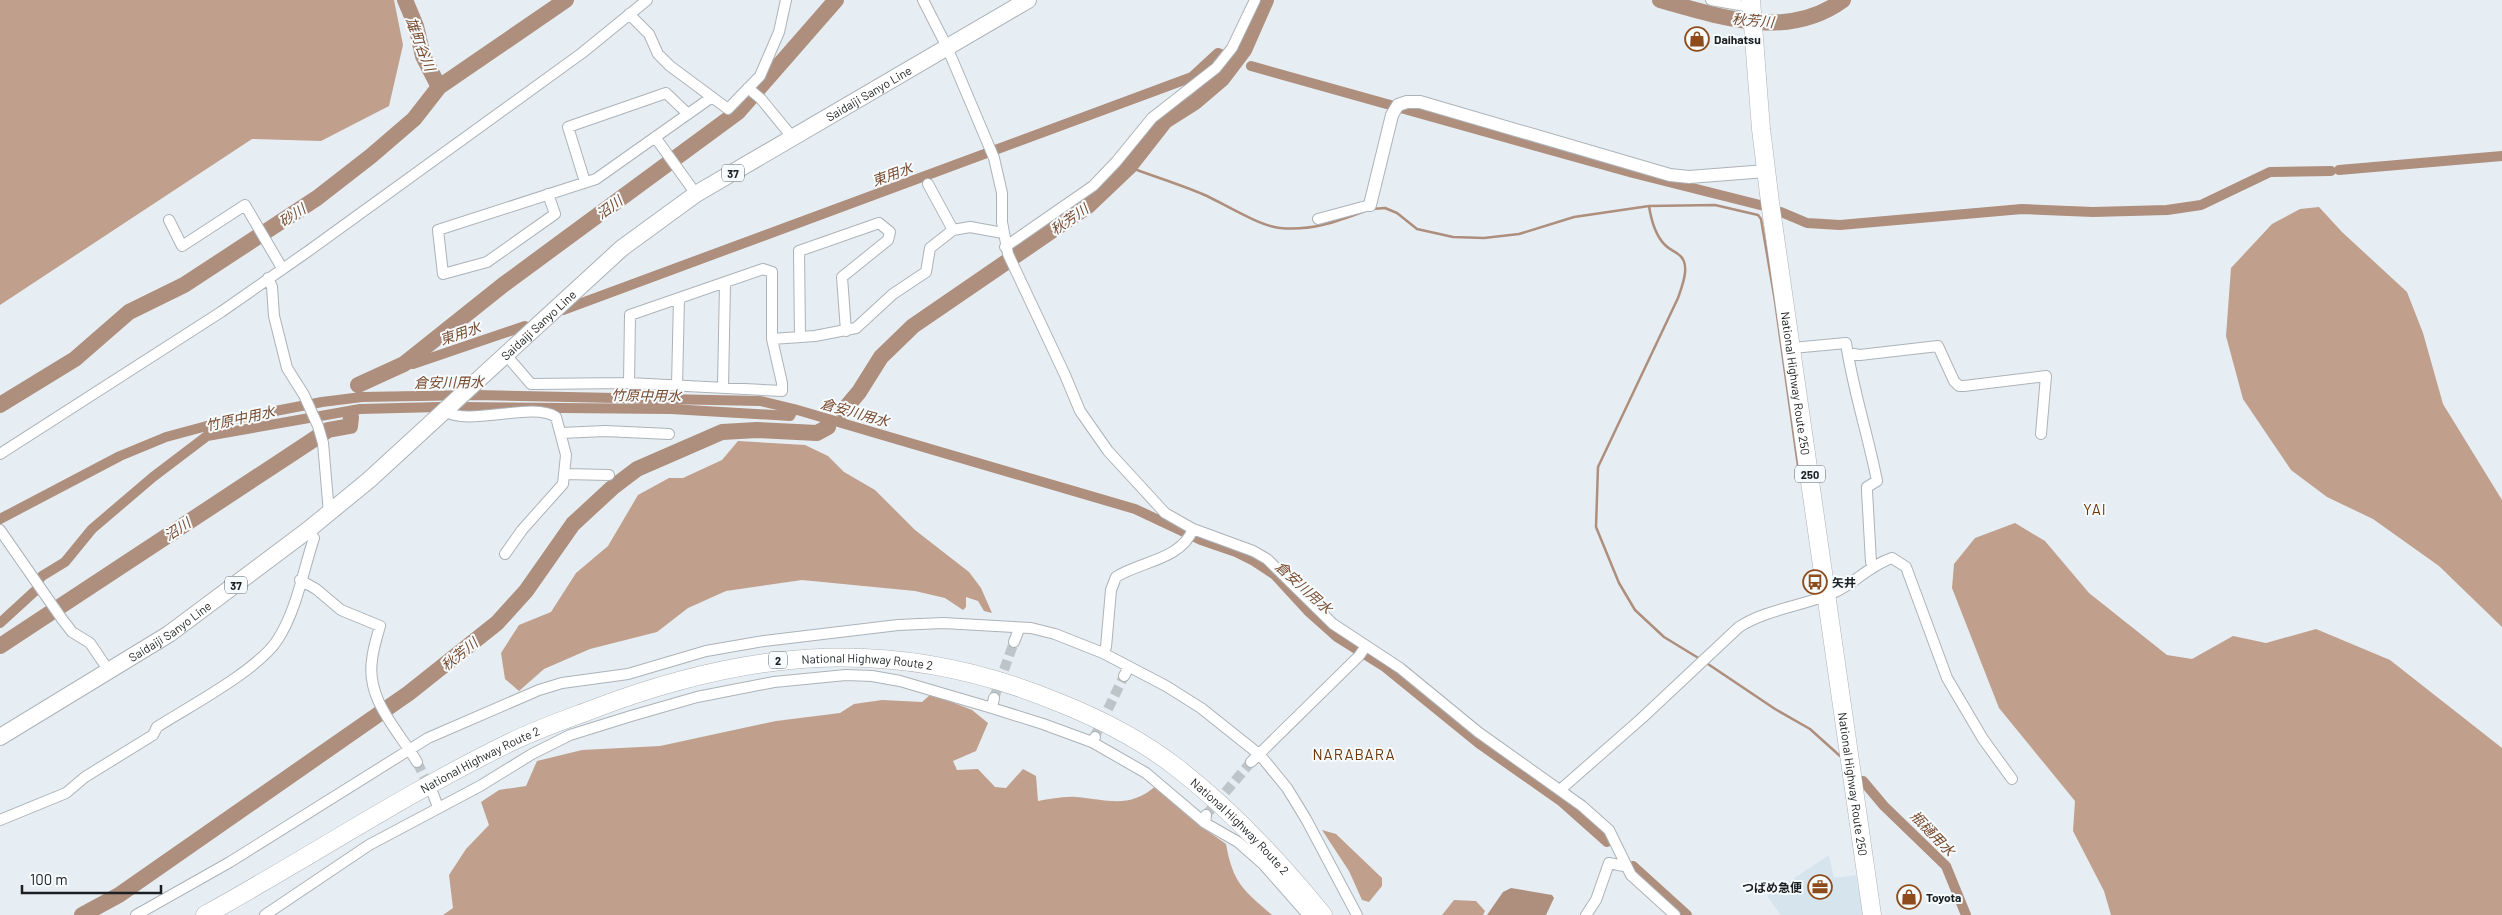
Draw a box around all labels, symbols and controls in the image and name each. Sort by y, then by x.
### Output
water label: 秋芳川 [1731,10,1777,30]
water label: 雄町谷川 [403,15,440,75]
shop icon: Daihatsu [1684,26,1710,52]
place label: Daihatsu [1714,32,1761,46]
street label: Saidaiji Sanyo Line [823,63,914,124]
water label: 東用水 [869,158,917,189]
road number: 37 [722,164,744,182]
water label: 沼川 [593,191,627,222]
water label: 砂川 [276,199,310,230]
water label: 秋芳川 [1047,199,1093,238]
street label: Saidaiji Sanyo Line [498,287,579,363]
street label: National Highway Route 250 [1779,310,1813,456]
water label: 東用水 [437,317,485,348]
water label: 倉安川用水 [414,373,486,391]
water label: 竹原中用水 [611,386,683,404]
water label: 倉安川用水 [819,394,893,430]
water label: 竹原中用水 [204,402,278,434]
road number: 250 [1795,466,1825,482]
district label: YAI [2083,500,2107,518]
water label: 沼川 [161,513,195,544]
water label: 倉安川用水 [1272,557,1337,618]
bus stop icon: 矢井 [1802,569,1828,595]
place label: 矢井 [1832,575,1856,589]
road number: 37 [225,576,247,594]
street label: Saidaiji Sanyo Line [126,598,214,664]
water label: 秋芳川 [437,633,482,674]
street label: National Highway Route 2 [801,650,934,672]
road number: 2 [769,652,787,668]
street label: National Highway Route 250 [1836,711,1870,857]
street label: National Highway Route 2 [418,723,541,795]
district label: NARABARA [1312,745,1396,763]
street label: National Highway Route 2 [1188,775,1292,877]
water label: 瓶樋用水 [1907,807,1960,860]
scale bar [22,862,161,894]
text: 100 m [30,870,68,888]
office icon: つばめ急便 [1807,874,1833,900]
place label: つばめ急便 [1742,880,1802,894]
shop icon: Toyota [1896,884,1922,910]
place label: Toyota [1926,890,1961,904]

